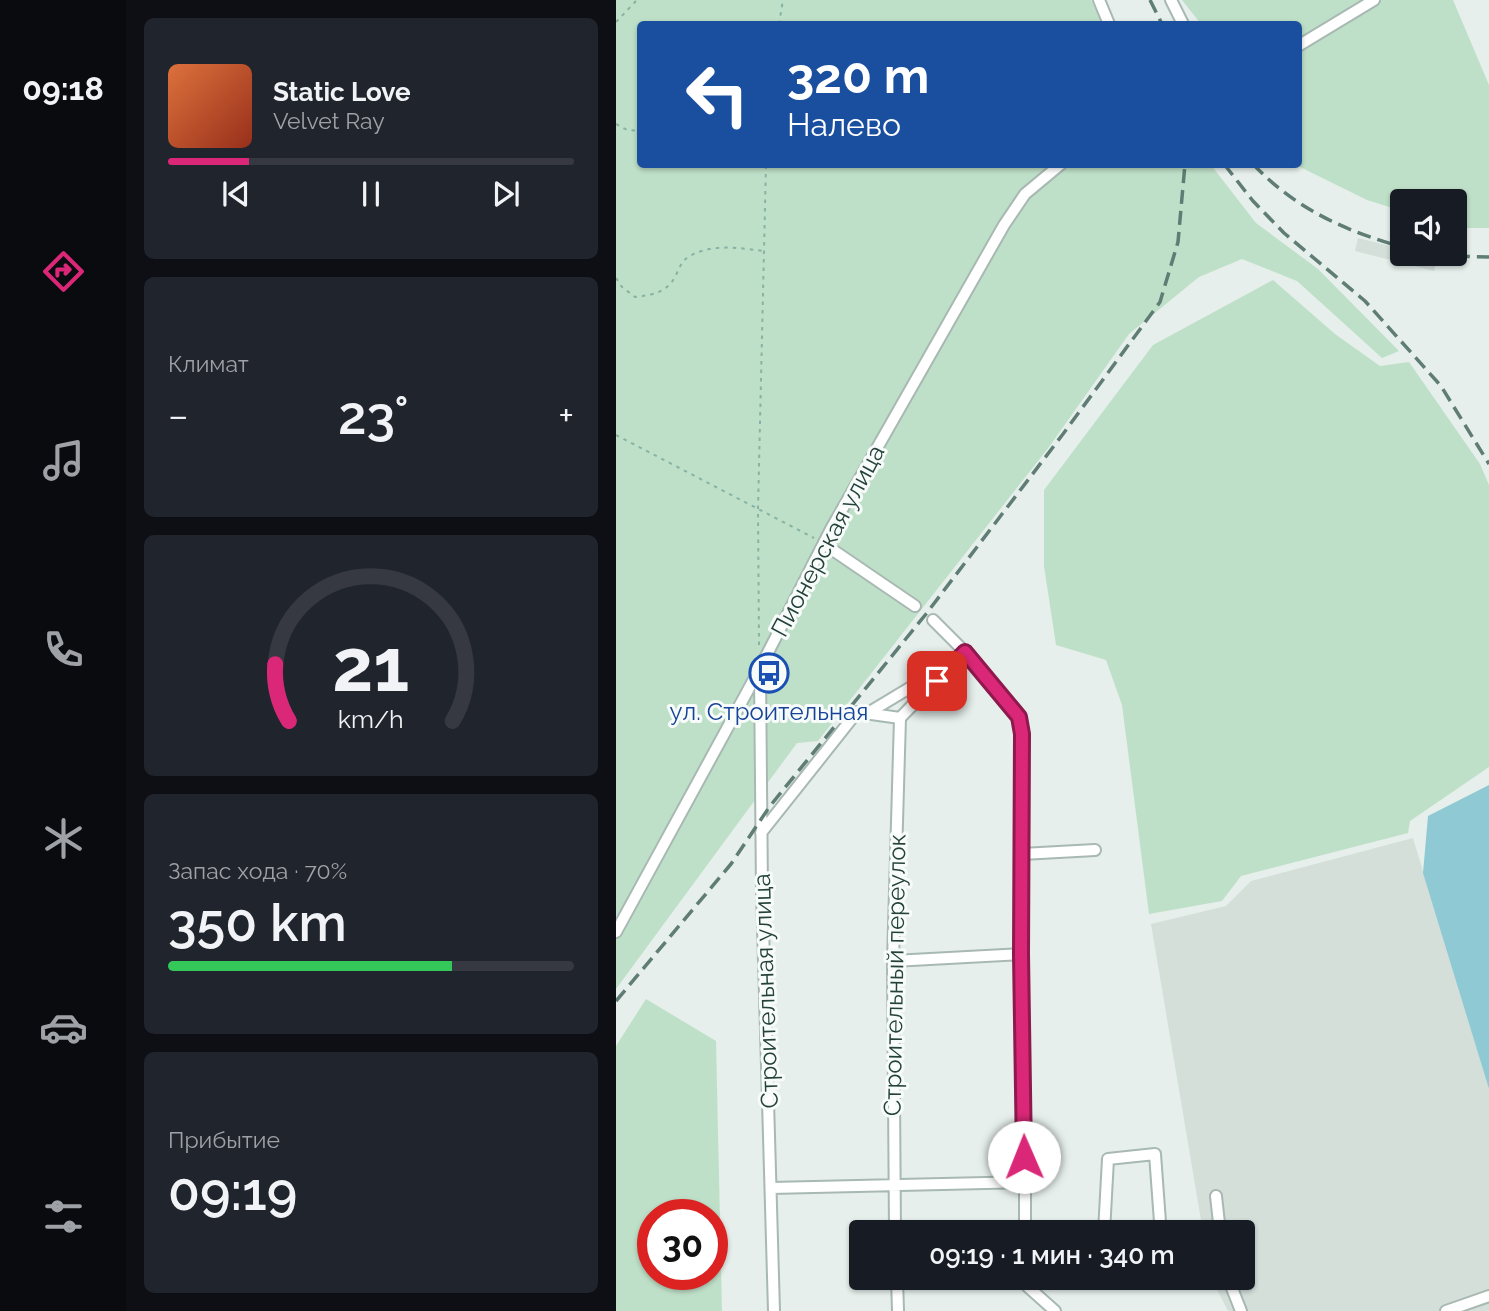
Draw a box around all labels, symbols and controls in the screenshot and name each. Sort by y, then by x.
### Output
text: 320 m [787,47,929,104]
icon: left [672,49,763,140]
text: 09:18 [22,70,104,107]
text: Static Love [273,77,411,107]
text: Налево [787,106,901,143]
text: Velvet Ray [273,107,385,134]
icon: previous [217,175,255,213]
icon: pause [352,175,390,213]
icon: next [487,175,525,213]
map controls [1390,189,1467,266]
button: sound [1390,189,1467,266]
icon: directions [39,247,88,296]
text: Климат [168,350,249,377]
text: 23° [338,385,409,446]
text: − [168,393,188,438]
text: + [558,393,574,438]
icon: music [39,436,88,485]
street label: Пионерская улица [765,440,890,642]
text: 21 [332,624,410,709]
icon: phone [39,625,88,674]
pin [907,651,967,711]
bus stop icon: ул. Строительная [748,652,790,694]
icon: arrive [918,662,956,700]
place label: ул. Строительная [670,697,868,726]
text: km/h [338,704,404,734]
icon: climate [39,814,88,863]
street label: Строительный переулок [878,834,911,1116]
text: Запас хода · 70% [168,857,347,884]
street label: Строительная улица [747,873,784,1109]
text: 350 km [168,892,347,953]
icon: car [39,1003,88,1052]
position arrow [987,1120,1061,1194]
text: Прибытие [168,1126,280,1153]
text: 09:19 [168,1161,297,1222]
icon: filters [39,1192,88,1241]
speed limit sign: 30 [637,1199,728,1290]
text: 09:19 · 1 мин · 340 m [929,1240,1175,1270]

